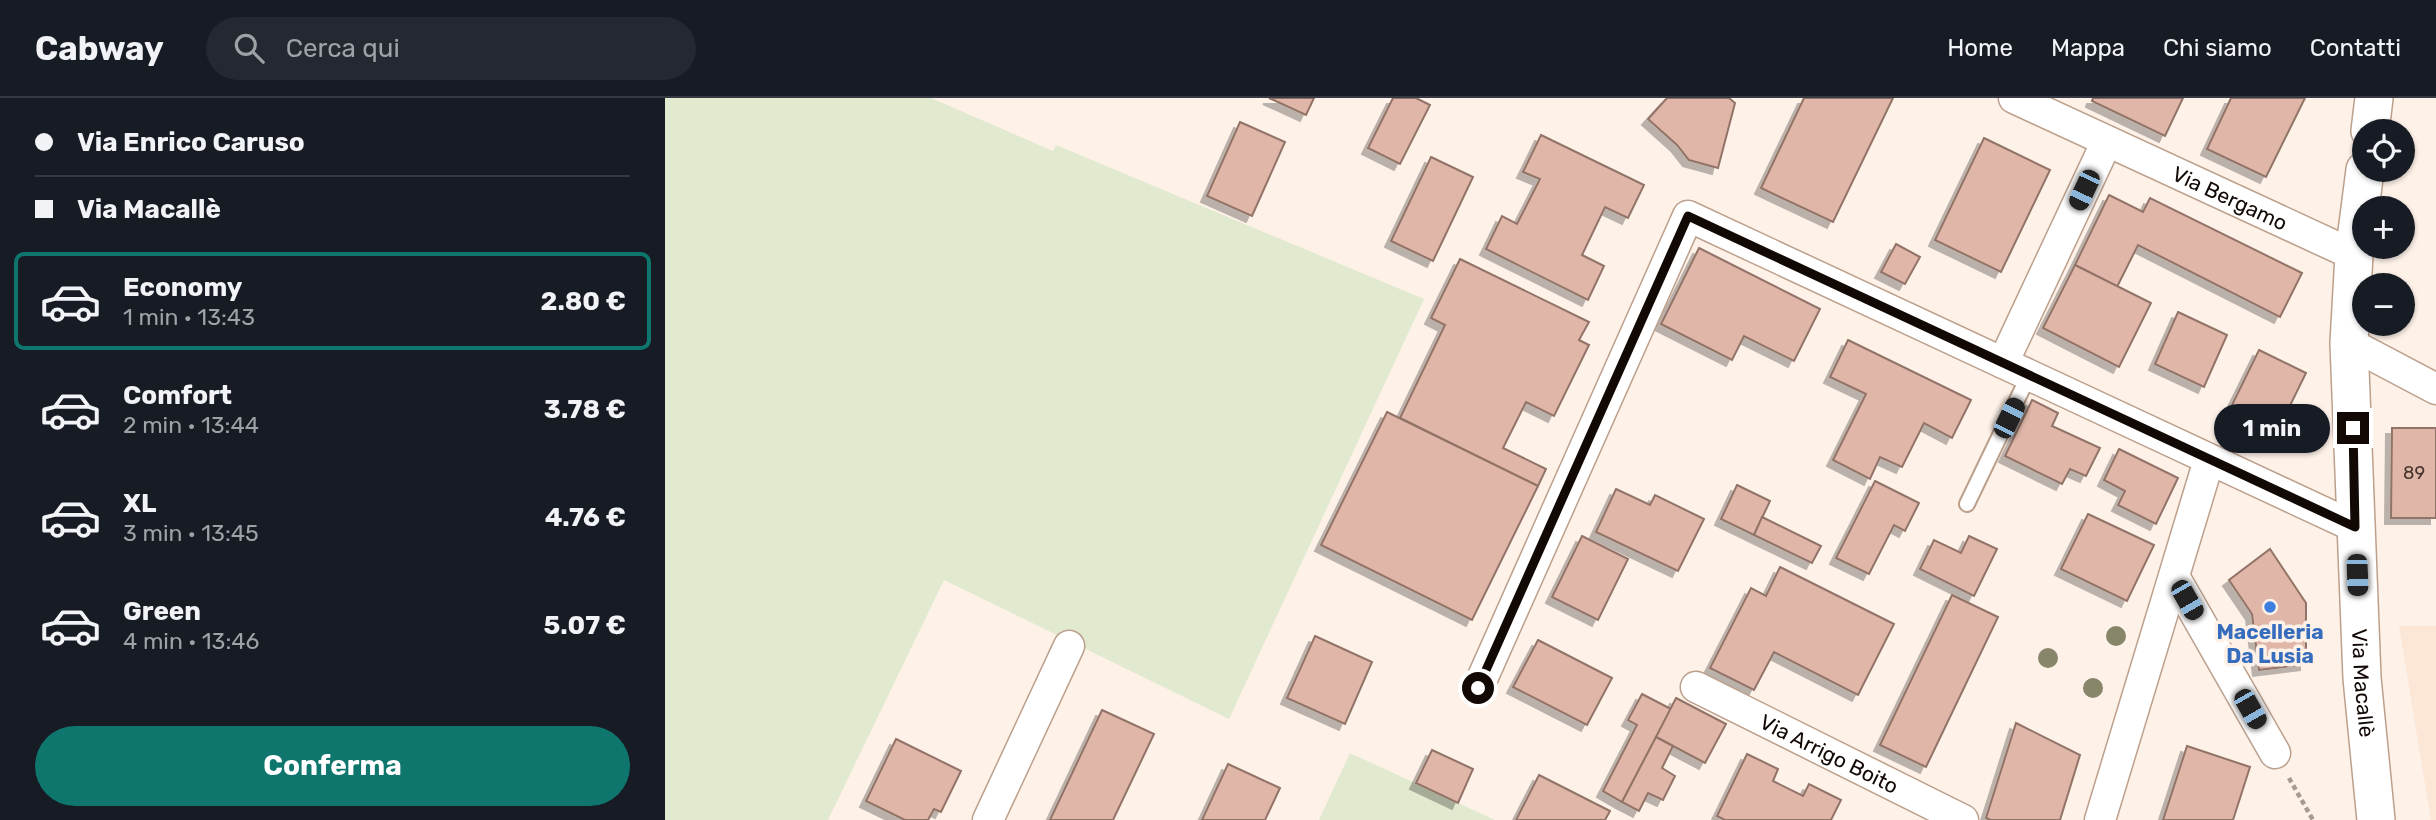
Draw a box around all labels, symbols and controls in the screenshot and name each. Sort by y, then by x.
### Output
search box [206,17,696,80]
text: Cabway [35,29,164,68]
icon: search [230,29,268,67]
text: Cerca qui [286,33,400,64]
text: Home [1947,34,2013,62]
text: Mappa [2051,34,2125,62]
text: Chi siamo [2163,34,2272,62]
text: Contatti [2310,34,2401,62]
map controls [2352,119,2415,336]
button: locate [2352,119,2415,182]
text: Via Enrico Caruso [77,127,305,158]
street label: Via Bergamo [2169,160,2292,235]
car [2066,167,2103,213]
text: Via Macallè [77,194,221,225]
button: + [2352,196,2415,259]
icon: car [39,270,102,333]
text: Economy [123,272,242,303]
button: − [2352,273,2415,336]
text: 2.80 € [541,286,626,317]
text: 1 min · 13:43 [123,303,255,331]
icon: car [39,378,102,441]
text: Comfort [123,380,232,411]
text: 3.78 € [544,394,626,425]
car [1991,395,2028,441]
callout: 1 min [2213,404,2329,452]
text: 2 min · 13:44 [123,411,259,439]
route end [2337,412,2369,444]
text: 1 min [2243,414,2301,442]
house number: 89 [2403,462,2425,484]
icon: car [39,486,102,549]
text: XL [123,488,156,519]
text: 4.76 € [545,502,626,533]
text: 3 min · 13:45 [123,519,259,547]
car [2346,554,2369,596]
car [2168,577,2207,623]
icon: car [39,594,102,657]
text: Green [123,596,201,627]
marker: Macelleria Da Lusia [2262,599,2278,615]
text: 5.07 € [544,610,626,641]
place label: Macelleria Da Lusia [2216,619,2324,668]
text: 4 min · 13:46 [123,627,259,655]
street label: Via Macallè [2348,628,2380,738]
route start [1462,672,1494,704]
car [2231,686,2270,732]
street label: Via Arrigo Boito [1756,709,1903,798]
button: Conferma [35,726,630,806]

